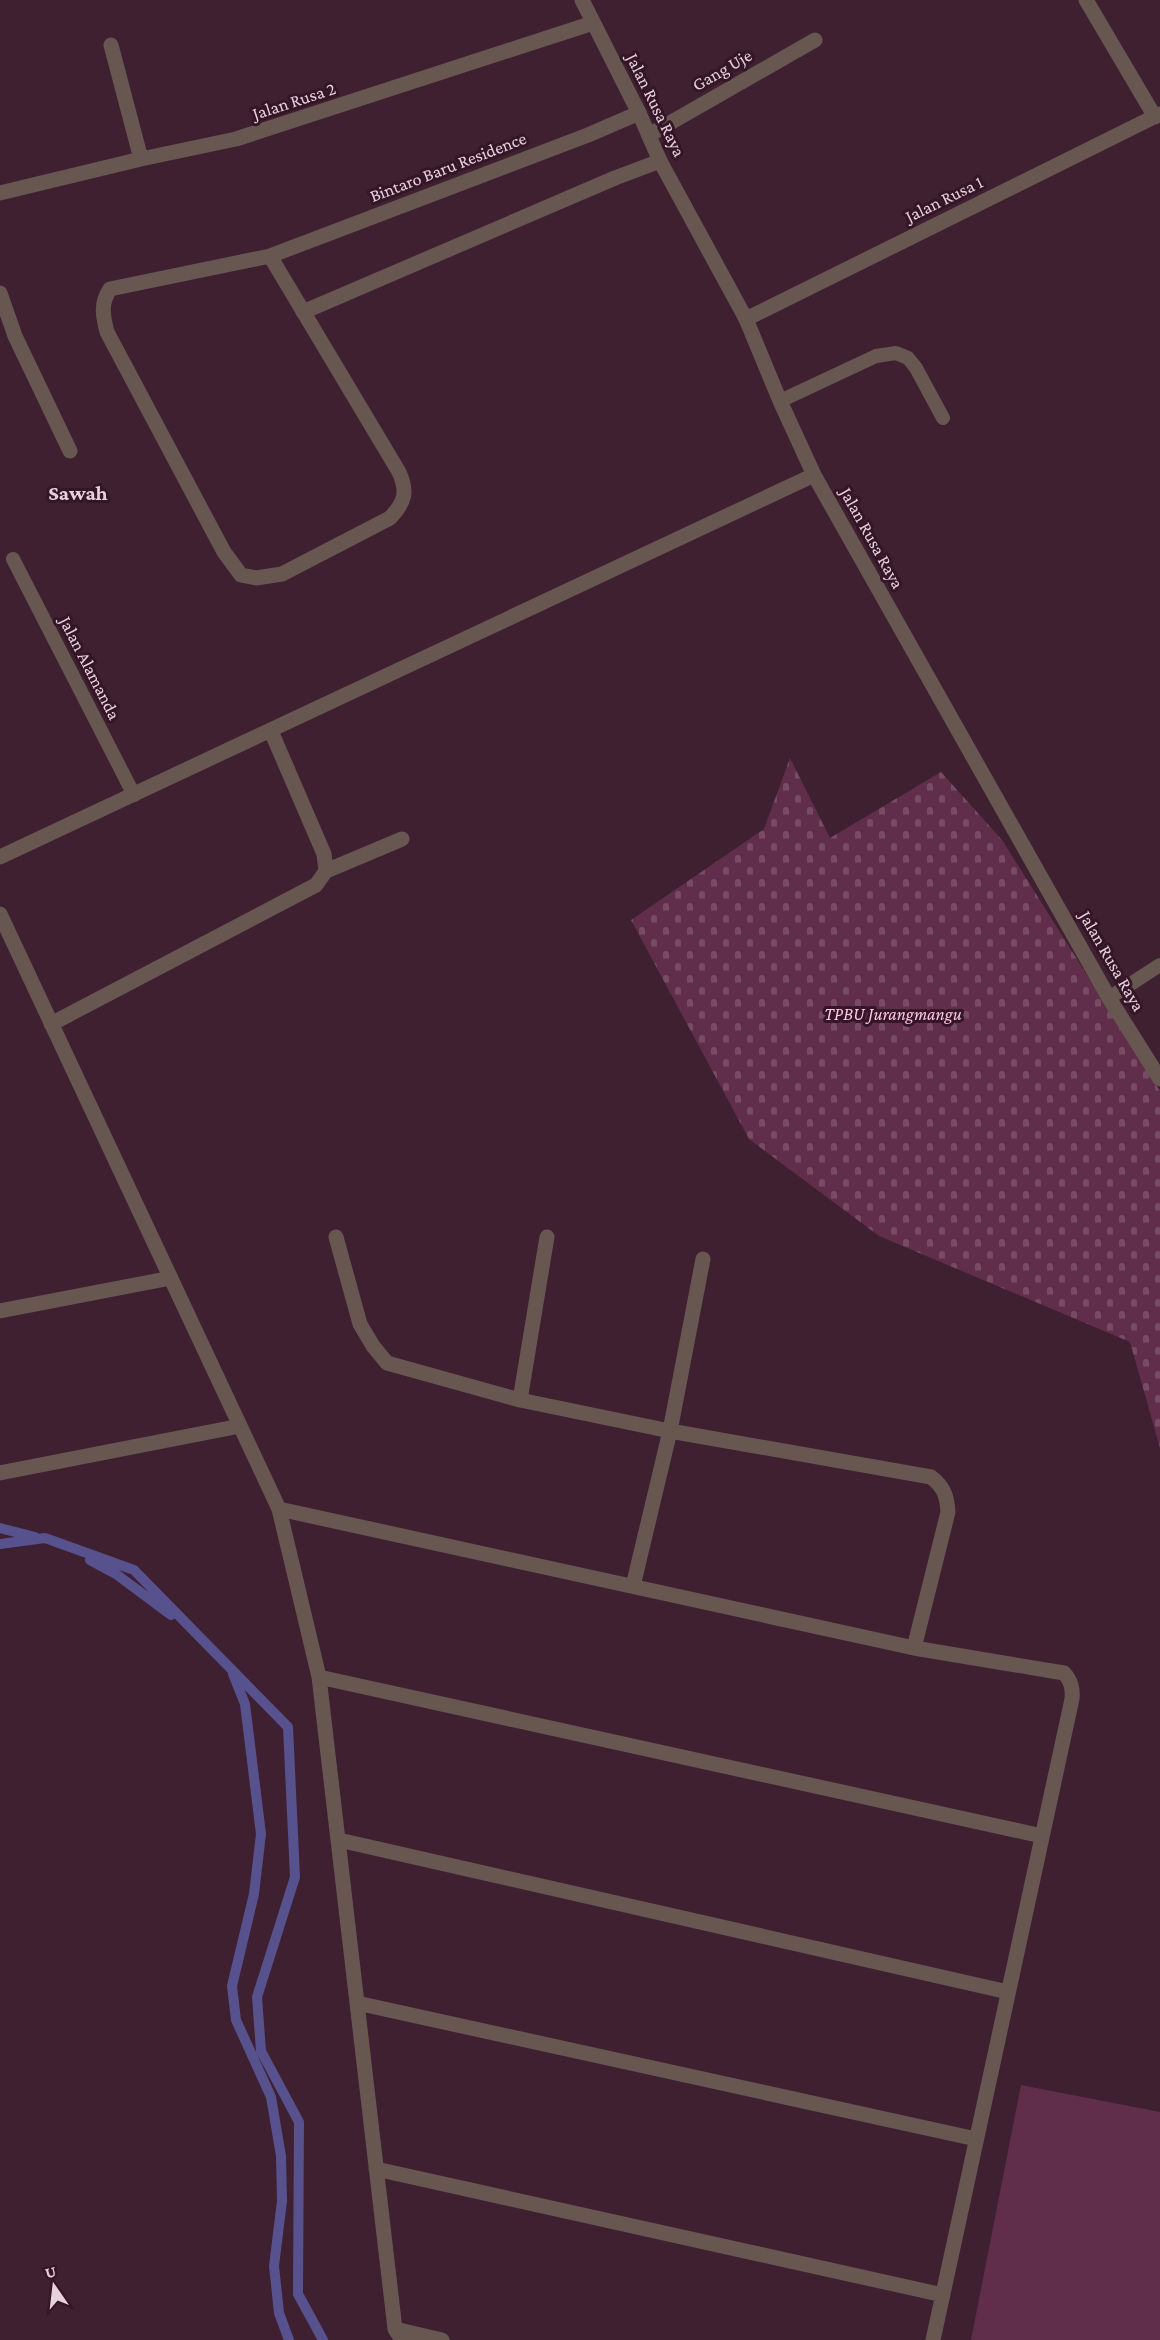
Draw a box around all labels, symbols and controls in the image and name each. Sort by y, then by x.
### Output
street label: Gang Uje [689,45,756,96]
street label: Jalan Rusa Raya [621,48,690,160]
street label: Jalan Rusa 2 [248,78,338,124]
street label: Bintaro Baru Residence [367,128,529,206]
street label: Jalan Rusa 1 [900,172,986,227]
district label: Sawah [48,481,108,505]
street label: Jalan Rusa Raya [835,482,908,592]
street label: Jalan Alamanda [54,611,125,723]
street label: Jalan Rusa Raya [1074,906,1149,1015]
park label: TPBU Jurangmangu [824,1004,962,1024]
north arrow [24,2256,84,2316]
text: U [43,2262,58,2282]

